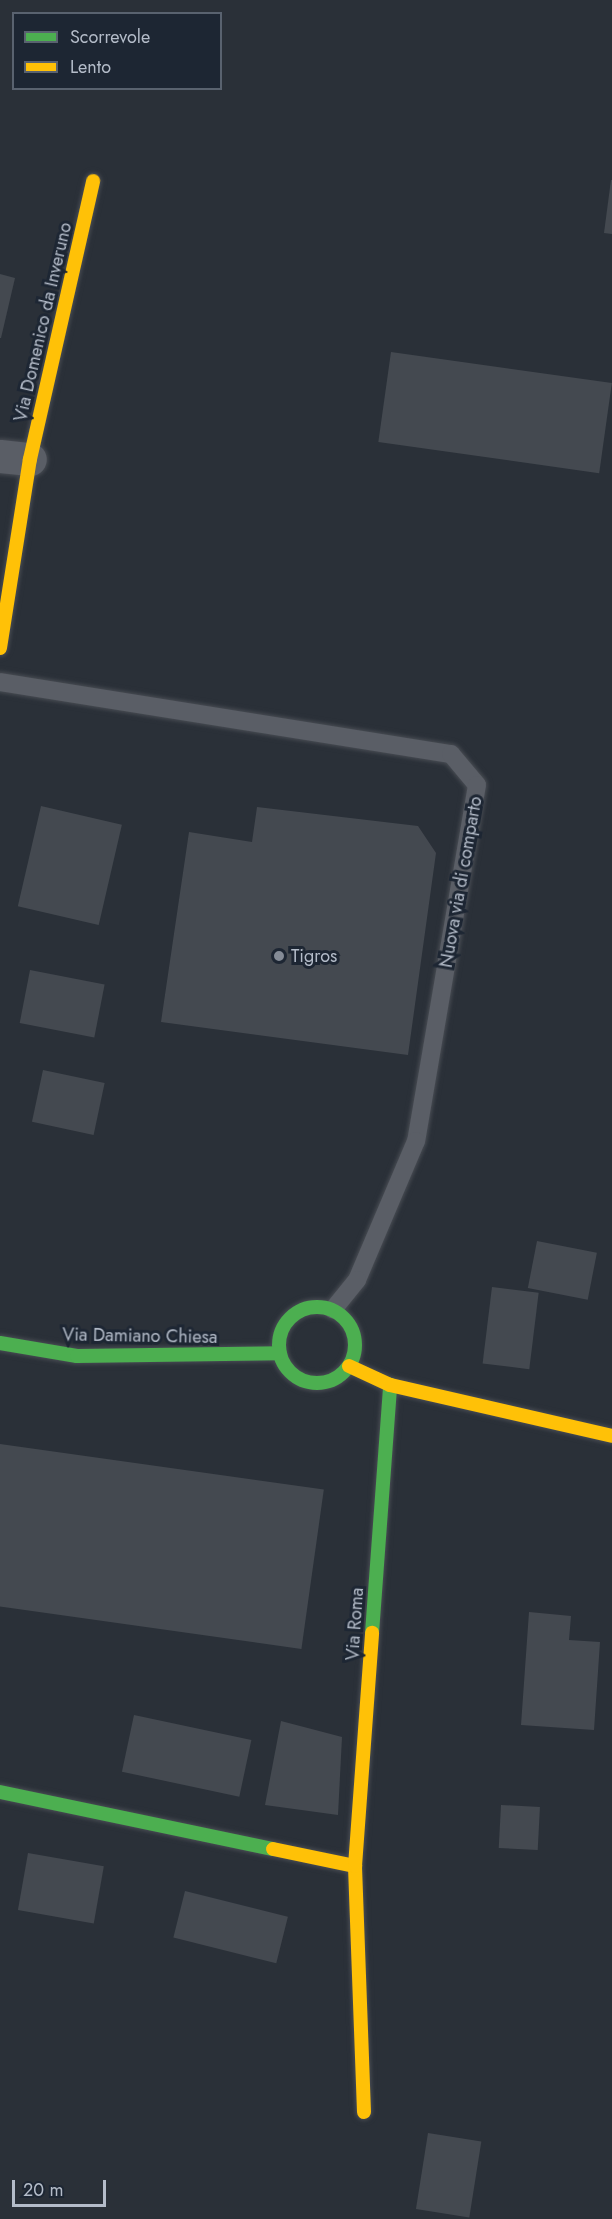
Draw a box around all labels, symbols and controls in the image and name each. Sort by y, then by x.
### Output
legend [12,12,222,90]
text: Scorrevole [70,24,150,50]
text: Lento [70,54,111,80]
street label: Via Domenico da Inveruno [10,220,76,424]
street label: Nuova via di comparto [435,795,487,969]
place label: Tigros [291,945,337,967]
marker: Tigros [272,949,286,963]
street label: Via Damiano Chiesa [62,1324,218,1348]
street label: Via Roma [342,1587,368,1661]
scale bar [15,2168,110,2206]
text: 20 m [23,2177,63,2203]

